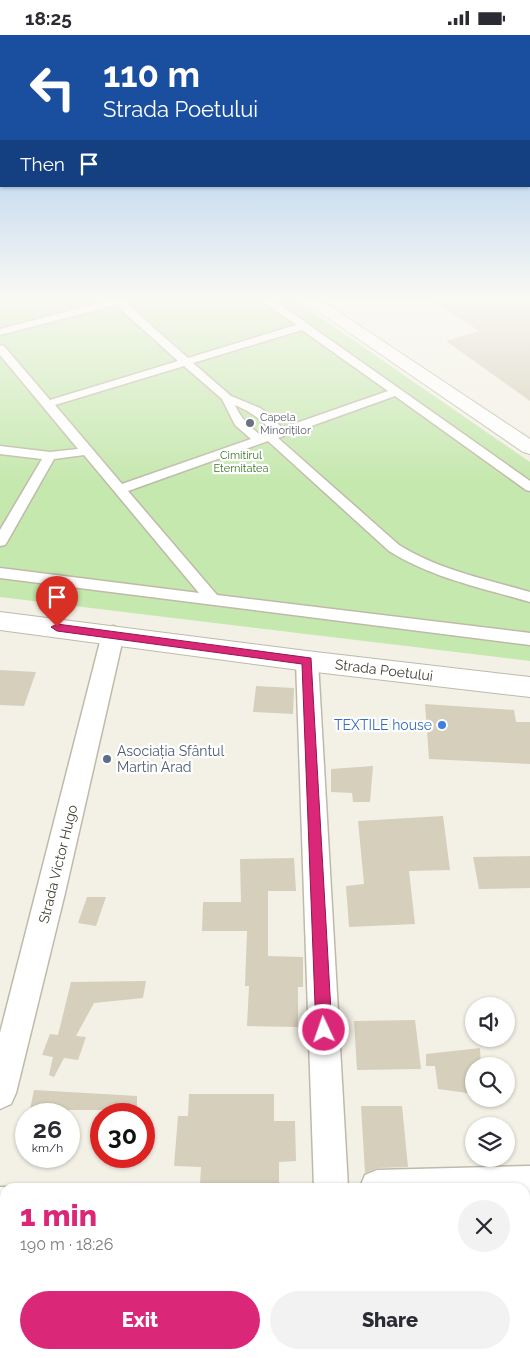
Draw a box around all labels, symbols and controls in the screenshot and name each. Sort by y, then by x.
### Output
text: 18:25 [25,7,72,29]
text: 110 m [103,54,200,95]
icon: left [20,55,85,120]
text: Strada Poetului [103,96,258,122]
icon: arrive [75,150,103,178]
text: Then [20,153,65,175]
place label: Capela Minoriților [260,411,311,437]
marker: Capela Minoriților [244,417,256,429]
park label: Cimitirul Eternitatea [213,449,269,475]
pin [36,576,78,627]
icon: arrive [43,583,71,611]
street label: Strada Poetului [334,656,434,684]
place label: TEXTILE house [334,717,432,733]
marker: TEXTILE house [436,719,448,731]
place label: Asociația Sfântul Martin Arad [117,743,224,775]
marker: Asociația Sfântul Martin Arad [101,753,113,765]
street label: Strada Victor Hugo [35,803,81,925]
map controls [465,997,515,1167]
button: sound [465,997,515,1047]
position arrow [297,1003,349,1055]
button: search [465,1057,515,1107]
speed limit sign: 30 [90,1103,155,1168]
text: 26 [33,1114,62,1144]
button: layers [465,1117,515,1167]
text: km/h [32,1141,63,1155]
text: 1 min [20,1198,97,1233]
button: close [458,1200,510,1252]
text: 190 m · 18:26 [20,1235,113,1254]
button: Exit [20,1291,260,1349]
button: Share [270,1291,510,1349]

